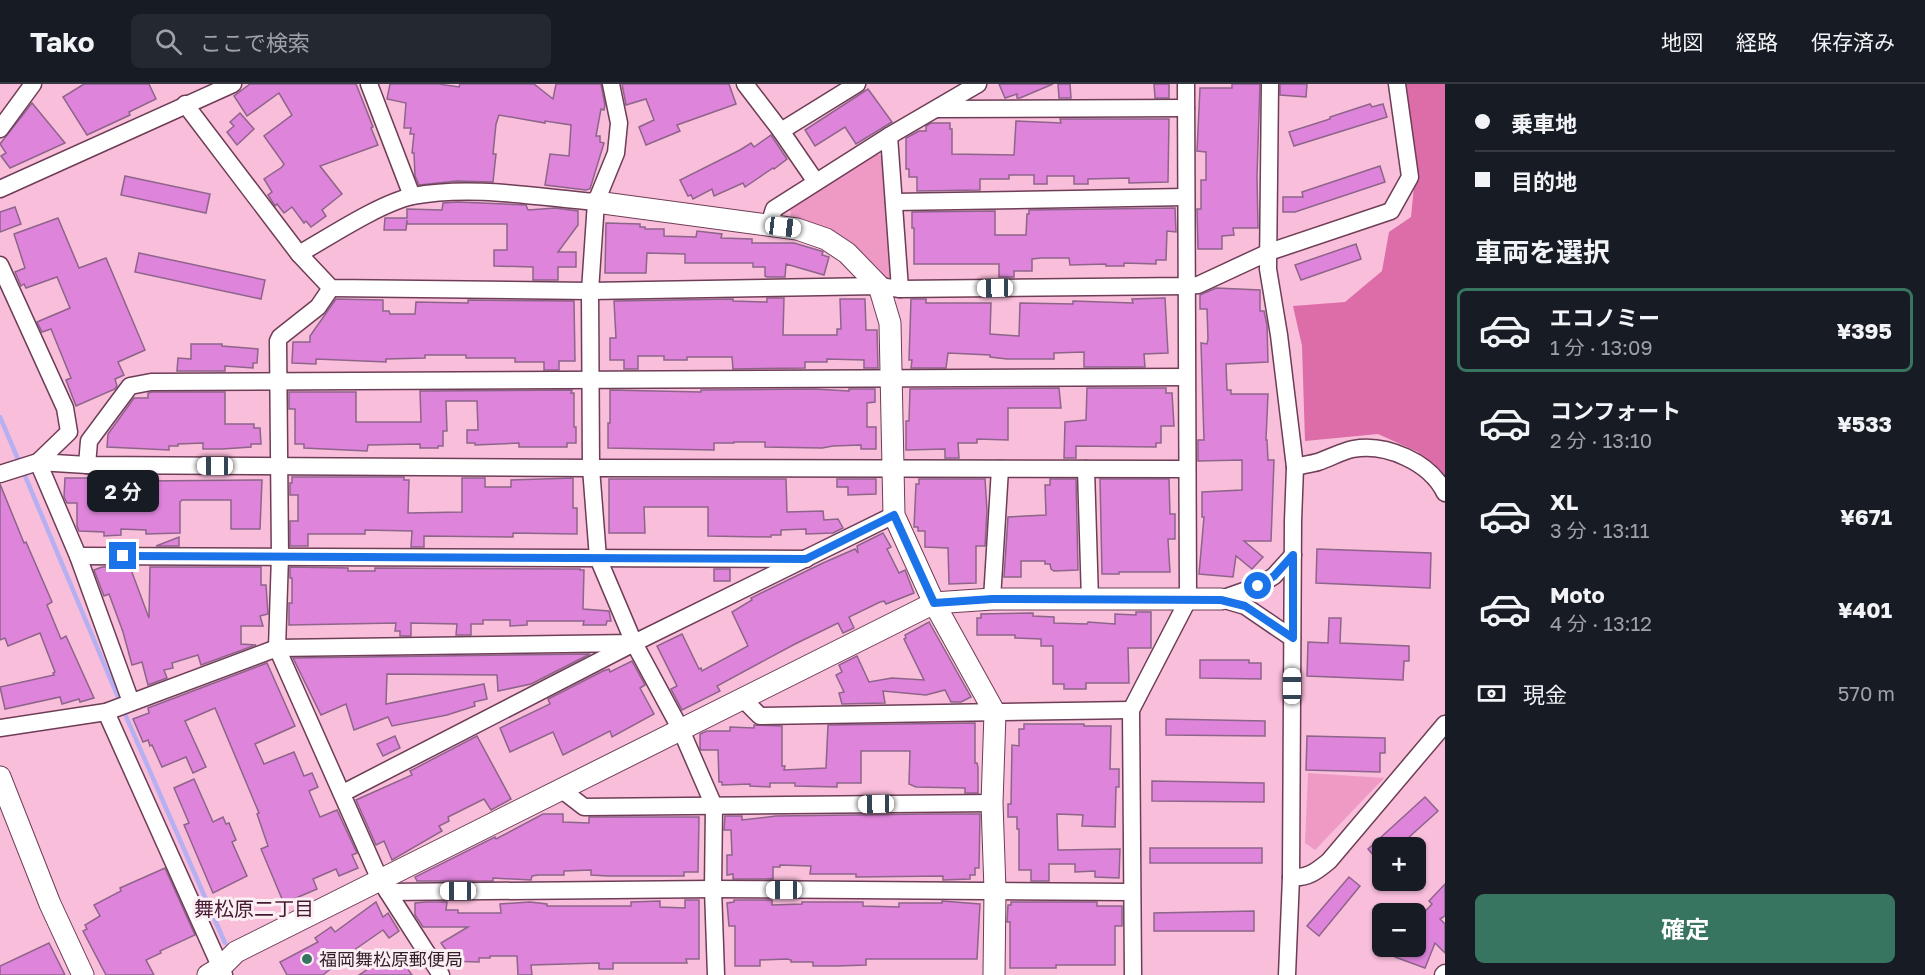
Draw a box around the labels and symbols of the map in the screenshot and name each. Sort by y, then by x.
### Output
car [764,216,802,238]
car [977,279,1013,297]
car [197,457,233,475]
callout: 2 分 [87,469,159,511]
route end [109,542,136,569]
route start [1244,572,1271,599]
car [1283,668,1301,704]
car [858,795,894,813]
car [766,881,802,899]
car [440,882,476,900]
district label: 舞松原二丁目 [194,896,314,920]
place label: 福岡舞松原郵便局 [319,948,463,970]
marker: 福岡舞松原郵便局 [300,952,314,966]

